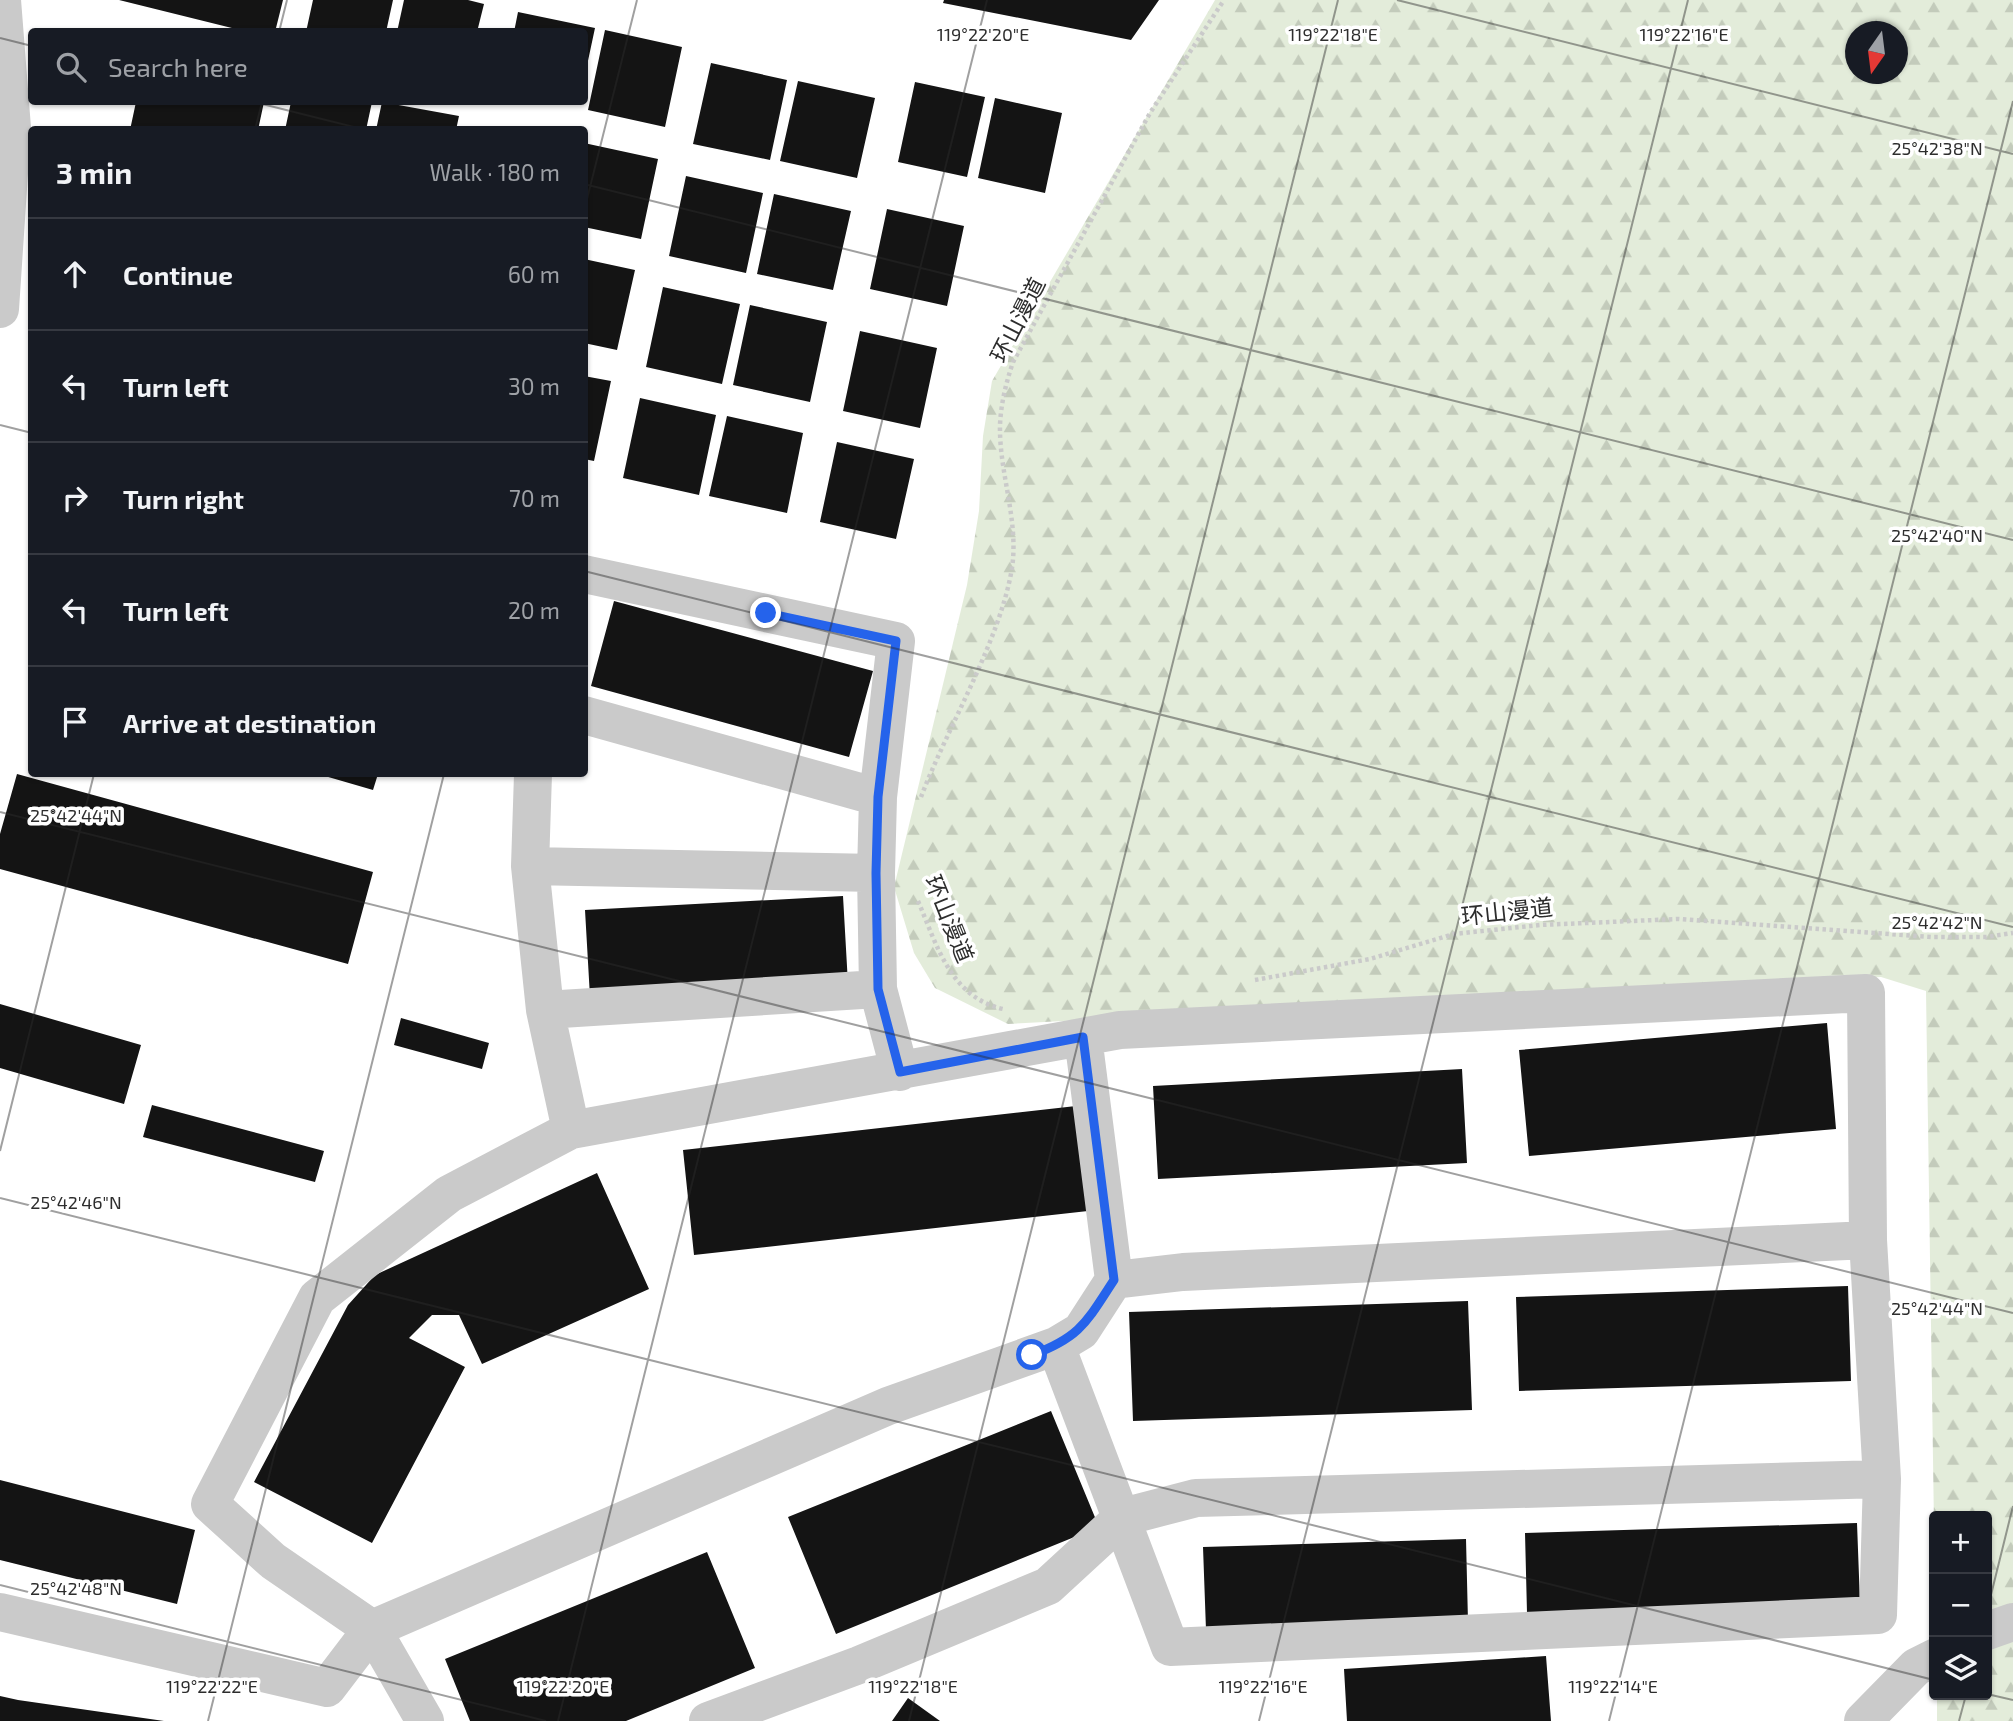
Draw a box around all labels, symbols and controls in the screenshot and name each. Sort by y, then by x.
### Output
north arrow [1845,21,1908,84]
text: 119°22'20"E [937,23,1029,45]
text: 119°22'18"E [1288,23,1378,45]
text: 119°22'16"E [1639,23,1729,45]
search box [28,28,588,105]
icon: search [52,48,90,86]
text: Search here [108,51,248,82]
text: 25°42'38"N [1891,137,1983,159]
text: 3 min [56,154,132,190]
text: Walk · 180 m [430,158,560,186]
icon: ahead [56,255,94,293]
text: Continue [123,259,233,290]
text: 60 m [508,260,560,288]
street label: 环山漫道 [984,272,1050,367]
icon: left [56,367,94,405]
text: Turn left [123,371,229,402]
text: 30 m [508,372,560,400]
icon: right [56,479,94,517]
text: Turn right [123,483,244,514]
text: 70 m [509,484,560,512]
text: 25°42'40"N [1891,524,1983,546]
icon: left [56,591,94,629]
text: Turn left [123,595,229,626]
text: 20 m [508,596,560,624]
route end [750,597,781,628]
icon: arrive [56,703,94,741]
text: Arrive at destination [123,707,376,738]
text: 25°42'44"N [30,804,122,826]
street label: 环山漫道 [920,871,980,967]
street label: 环山漫道 [1460,892,1554,930]
text: 25°42'42"N [1891,911,1983,933]
text: 25°42'46"N [30,1191,122,1213]
text: 25°42'44"N [1891,1297,1983,1319]
route start [1016,1339,1047,1370]
map controls [1929,1511,1992,1700]
button: + [1929,1511,1992,1574]
button: − [1929,1574,1992,1637]
text: 25°42'48"N [30,1577,122,1599]
button: layers [1929,1637,1992,1700]
text: 119°22'22"E [166,1675,258,1697]
text: 119°22'20"E [517,1675,609,1697]
text: 119°22'18"E [868,1675,958,1697]
text: 119°22'16"E [1218,1675,1308,1697]
text: 119°22'14"E [1568,1675,1658,1697]

